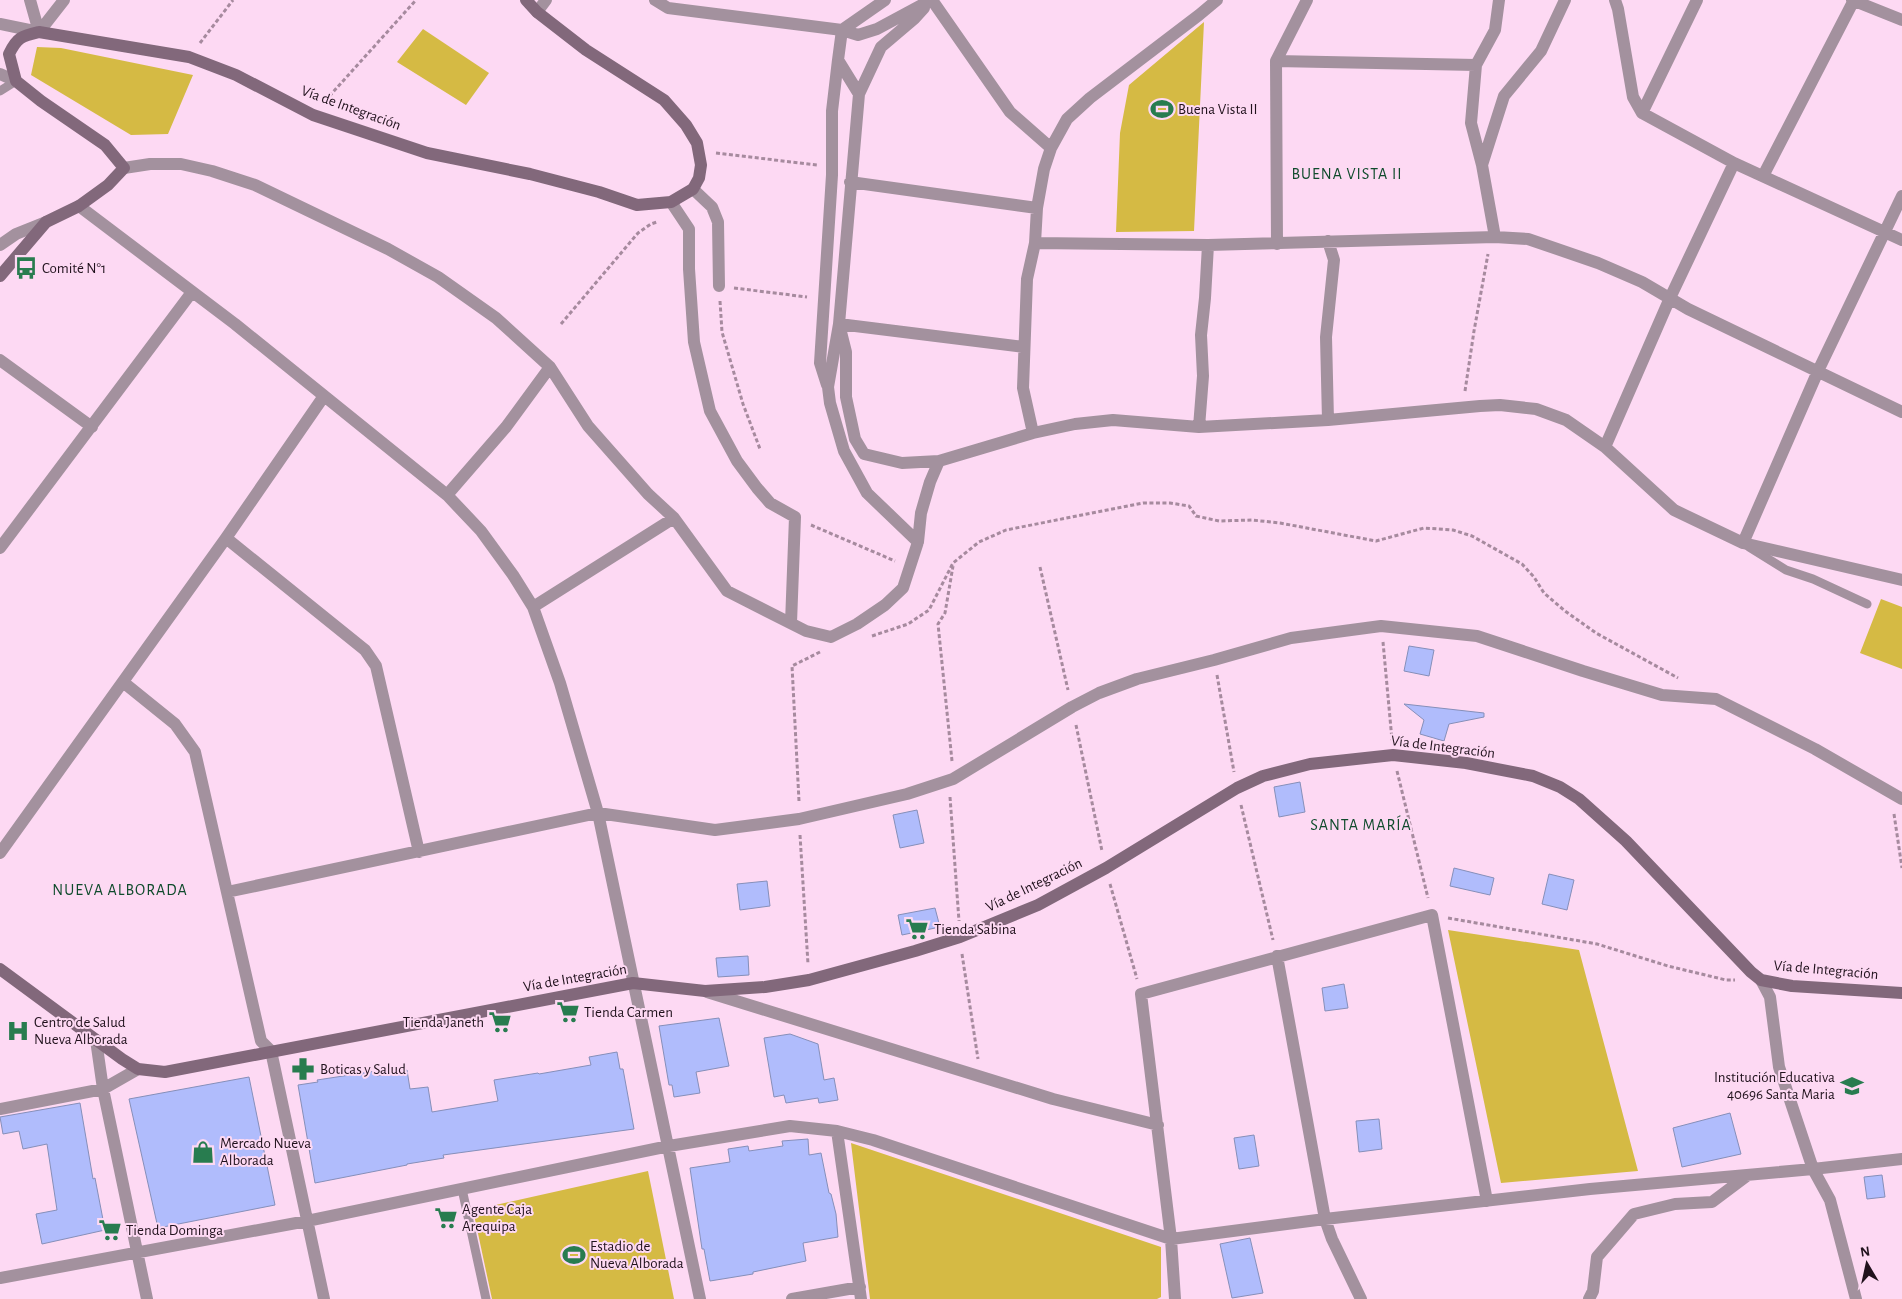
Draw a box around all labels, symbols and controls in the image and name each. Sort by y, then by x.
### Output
street label: Vía de Integración [299,83,403,133]
sports icon: Buena Vista II [1149,96,1175,122]
place label: Buena Vista II [1178,102,1258,117]
district label: BUENA VISTA II [1291,166,1403,182]
bus stop icon: Comité N°1 [13,255,39,281]
place label: Comité N°1 [42,261,106,276]
street label: Vía de Integración [1390,733,1496,761]
district label: SANTA MARÍA [1310,815,1412,833]
street label: Vía de Integración [984,855,1084,915]
district label: NUEVA ALBORADA [52,882,188,898]
supermarket icon: Tienda Sabina [904,916,930,942]
place label: Tienda Sabina [934,922,1017,937]
street label: Vía de Integración [1773,958,1879,982]
street label: Vía de Integración [522,962,628,994]
supermarket icon: Tienda Carmen [555,999,581,1025]
place label: Tienda Carmen [584,1005,673,1020]
supermarket icon: Tienda Janeth [487,1009,513,1035]
place label: Centro de Salud Nueva Alborada [34,1015,128,1047]
place label: Tienda Janeth [403,1015,484,1030]
hospital icon: Centro de Salud Nueva Alborada [5,1018,31,1044]
pharmacy icon: Boticas y Salud [290,1056,316,1082]
place label: Boticas y Salud [320,1062,406,1077]
place label: Institución Educativa 40696 Santa Maria [1714,1070,1835,1102]
school or university icon: Institución Educativa 40696 Santa Maria [1839,1073,1865,1099]
place label: Mercado Nueva Alborada [220,1136,311,1168]
shop icon: Mercado Nueva Alborada [190,1139,216,1165]
place label: Agente Caja Arequipa [462,1202,532,1234]
supermarket icon: Agente Caja Arequipa [433,1205,459,1231]
supermarket icon: Tienda Dominga [97,1217,123,1243]
place label: Tienda Dominga [126,1223,223,1238]
place label: Estadio de Nueva Alborada [590,1239,684,1271]
north arrow [1842,1239,1892,1289]
sports icon: Estadio de Nueva Alborada [561,1242,587,1268]
text: N [1859,1244,1871,1260]

